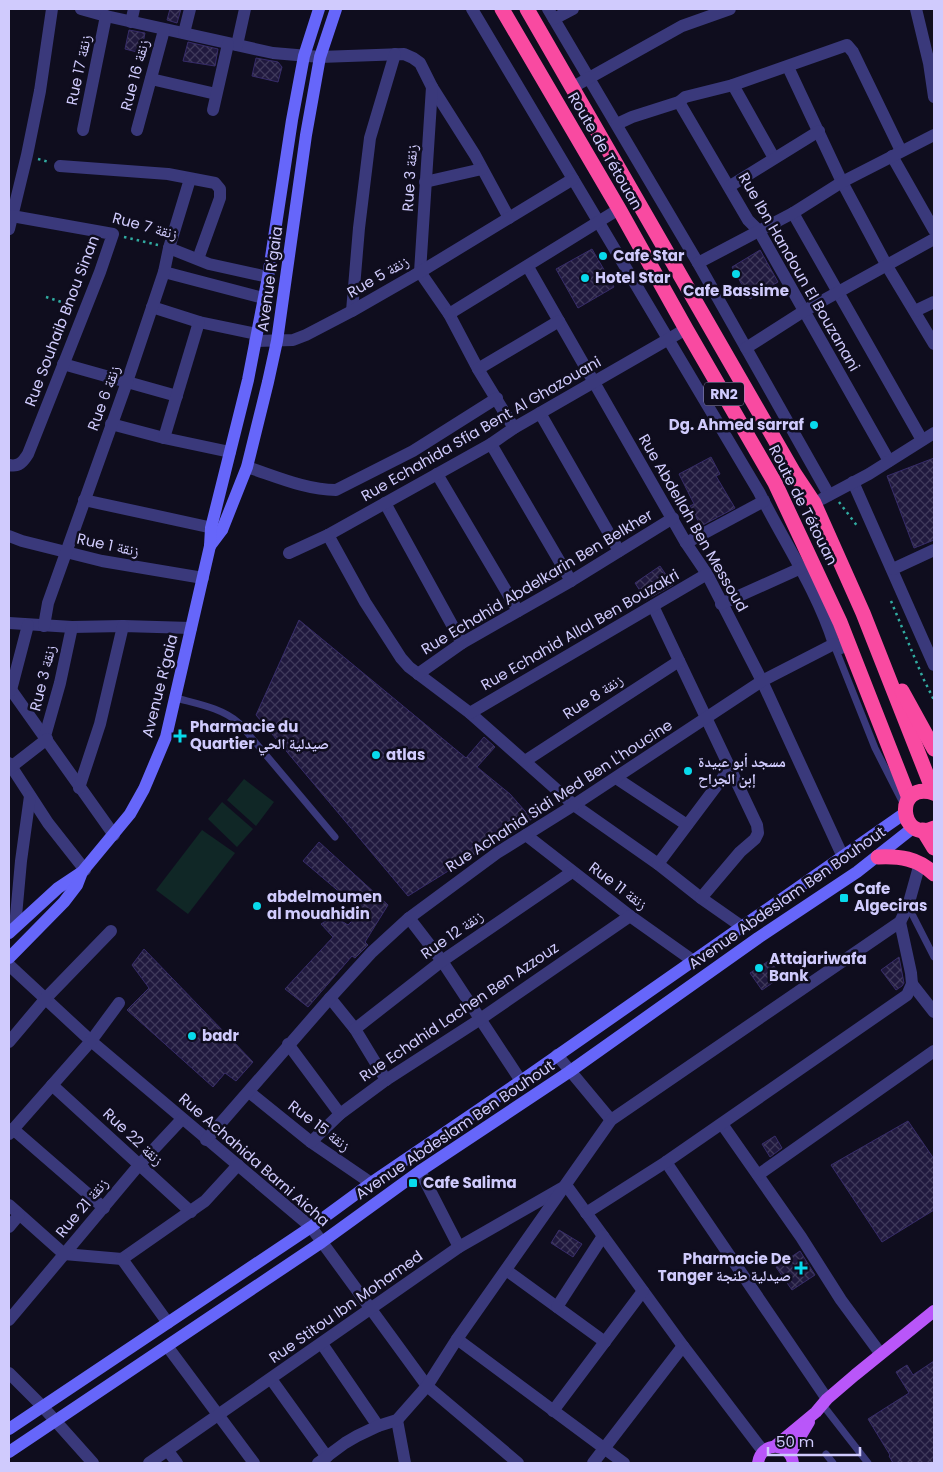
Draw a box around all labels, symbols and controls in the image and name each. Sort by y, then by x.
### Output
street label: Rue 17 زنقة [61,33,96,107]
street label: Rue 16 زنقة [115,37,154,113]
street label: Route de Tétouan [563,88,648,213]
street label: Rue 3 زنقة [397,143,422,212]
street label: Rue Ibn Handoun El Bouzanani [734,169,865,375]
street label: Rue 7 زنقة [110,207,180,244]
street label: Avenue R'gaia [252,225,287,333]
street label: Rue Souhaib Bnou Sinan [19,232,104,409]
place label: Cafe Star [613,245,685,266]
street label: Rue 5 زنقة [343,250,413,303]
marker: Cafe Star [597,250,609,262]
place label: Hotel Star [595,267,671,288]
marker: Cafe Bassime [730,268,742,280]
marker: Hotel Star [579,272,591,284]
place label: Cafe Bassime [683,280,789,301]
street label: Rue Echahida Sfia Bent Al Ghazouani [357,351,605,506]
street label: Rue 6 زنقة [82,362,125,433]
road number: RN2 [704,382,744,406]
place label: Dg. Ahmed sarraf [669,414,805,435]
marker: Dg. Ahmed sarraf [808,419,820,431]
street label: Rue Abdellah Ben Messoud [634,430,753,616]
street label: Route de Tétouan [764,441,843,569]
street label: Rue Echahid Abdelkarin Ben Belkher [417,504,657,659]
street label: Rue 1 زنقة [75,528,141,561]
street label: Rue Echahid Allal Ben Bouzakri [477,564,683,695]
street label: Avenue R'gaia [137,632,183,740]
street label: Rue 3 زنقة [24,642,61,713]
street label: Rue 8 زنقة [558,669,627,724]
street label: Rue Achahid Sidi Med Ben L'houcine [441,714,676,877]
place label: Pharmacie du Quartier صيدلية الحي [190,716,329,756]
marker: Pharmacie du Quartier صيدلية الحي [174,730,186,742]
place label: atlas [386,744,425,765]
marker: atlas [370,749,382,761]
place label: مسجد أبو عبيدة إبن الجراح [698,751,786,789]
marker: مسجد أبو عبيدة إبن الجراح [682,765,694,777]
street label: Avenue Abdeslam Ben Bouhout [684,821,889,974]
street label: Rue 11 زنقة [585,857,652,915]
place label: Cafe Algeciras [854,878,927,916]
place label: abdelmoumen al mouahidin [267,886,382,924]
marker: Cafe Algeciras [838,892,850,904]
marker: abdelmoumen al mouahidin [251,900,263,912]
street label: Rue 12 زنقة [416,905,487,964]
street label: Rue Echahid Lachen Ben Azzouz [355,937,563,1086]
place label: Attajariwafa Bank [769,948,867,986]
marker: Attajariwafa Bank [753,962,765,974]
place label: badr [202,1025,240,1046]
marker: badr [186,1030,198,1042]
street label: Avenue Abdeslam Ben Bouhout [351,1055,558,1204]
street label: Rue Achahida Barni Aicha [174,1088,334,1231]
street label: Rue 15 زنقة [284,1095,355,1156]
street label: Rue 22 زنقة [98,1103,168,1170]
place label: Cafe Salima [423,1172,517,1193]
street label: Rue 21 زنقة [50,1173,113,1242]
marker: Cafe Salima [407,1177,419,1189]
street label: Rue Stitou Ibn Mohamed [265,1245,427,1368]
place label: Pharmacie De Tanger صيدلية طنجة [658,1248,791,1286]
marker: Pharmacie De Tanger صيدلية طنجة [795,1262,807,1274]
scale bar [768,1424,860,1456]
text: 50 m [776,1431,814,1452]

